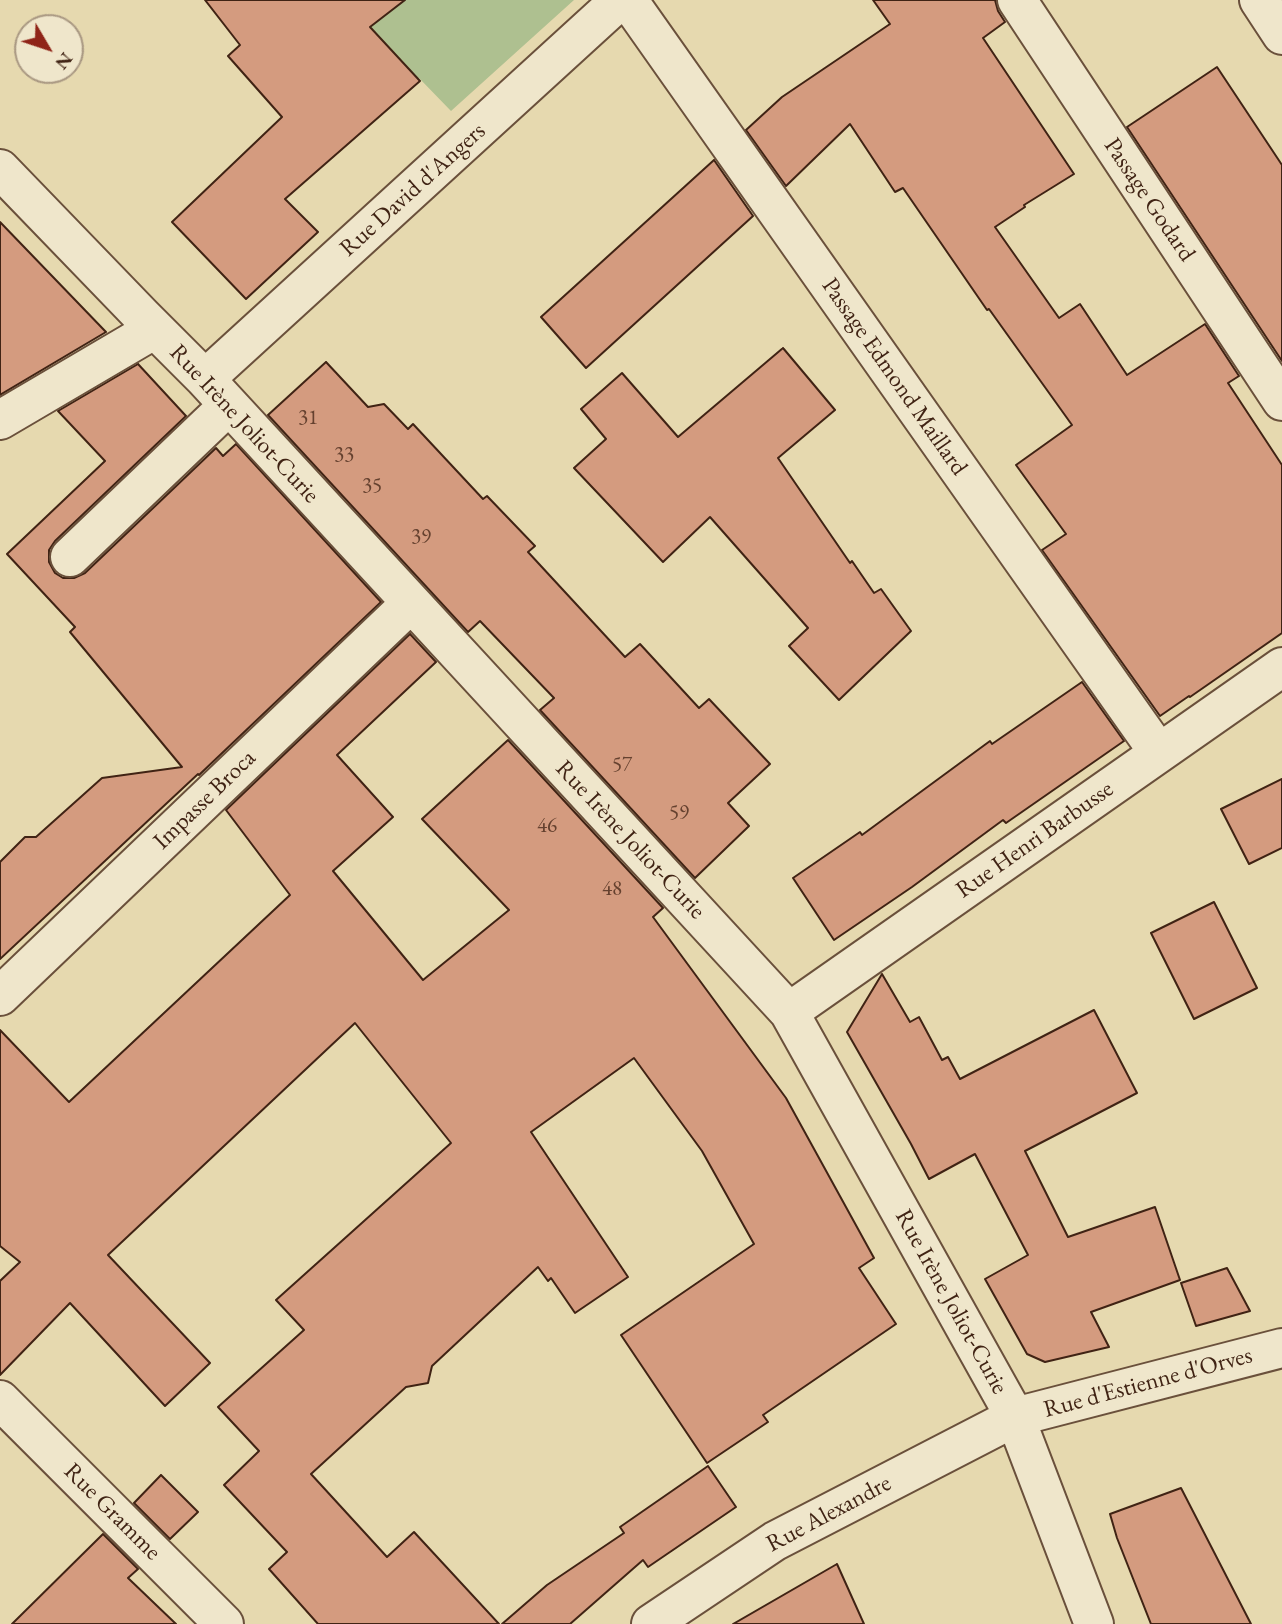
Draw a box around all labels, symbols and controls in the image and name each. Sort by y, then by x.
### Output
north arrow [14,14,84,84]
text: N [50,47,79,75]
street label: Rue David d'Angers [334,117,492,263]
street label: Passage Godard [1097,133,1201,267]
street label: Passage Edmond Maillard [815,273,973,481]
street label: Rue Irène Joliot-Curie [163,339,325,509]
house number: 31 [298,405,318,431]
house number: 33 [334,442,354,468]
house number: 35 [362,473,382,499]
house number: 39 [411,524,431,550]
street label: Impasse Broca [148,744,262,856]
house number: 57 [612,752,632,778]
street label: Rue Irène Joliot-Curie [549,755,711,925]
street label: Rue Henri Barbusse [951,775,1119,905]
house number: 59 [669,800,689,826]
house number: 46 [537,813,557,839]
house number: 48 [602,876,622,902]
street label: Rue Irène Joliot-Curie [888,1205,1014,1399]
street label: Rue d'Estienne d'Orves [1041,1341,1255,1425]
street label: Rue Gramme [57,1457,167,1567]
street label: Rue Alexandre [762,1469,896,1559]

